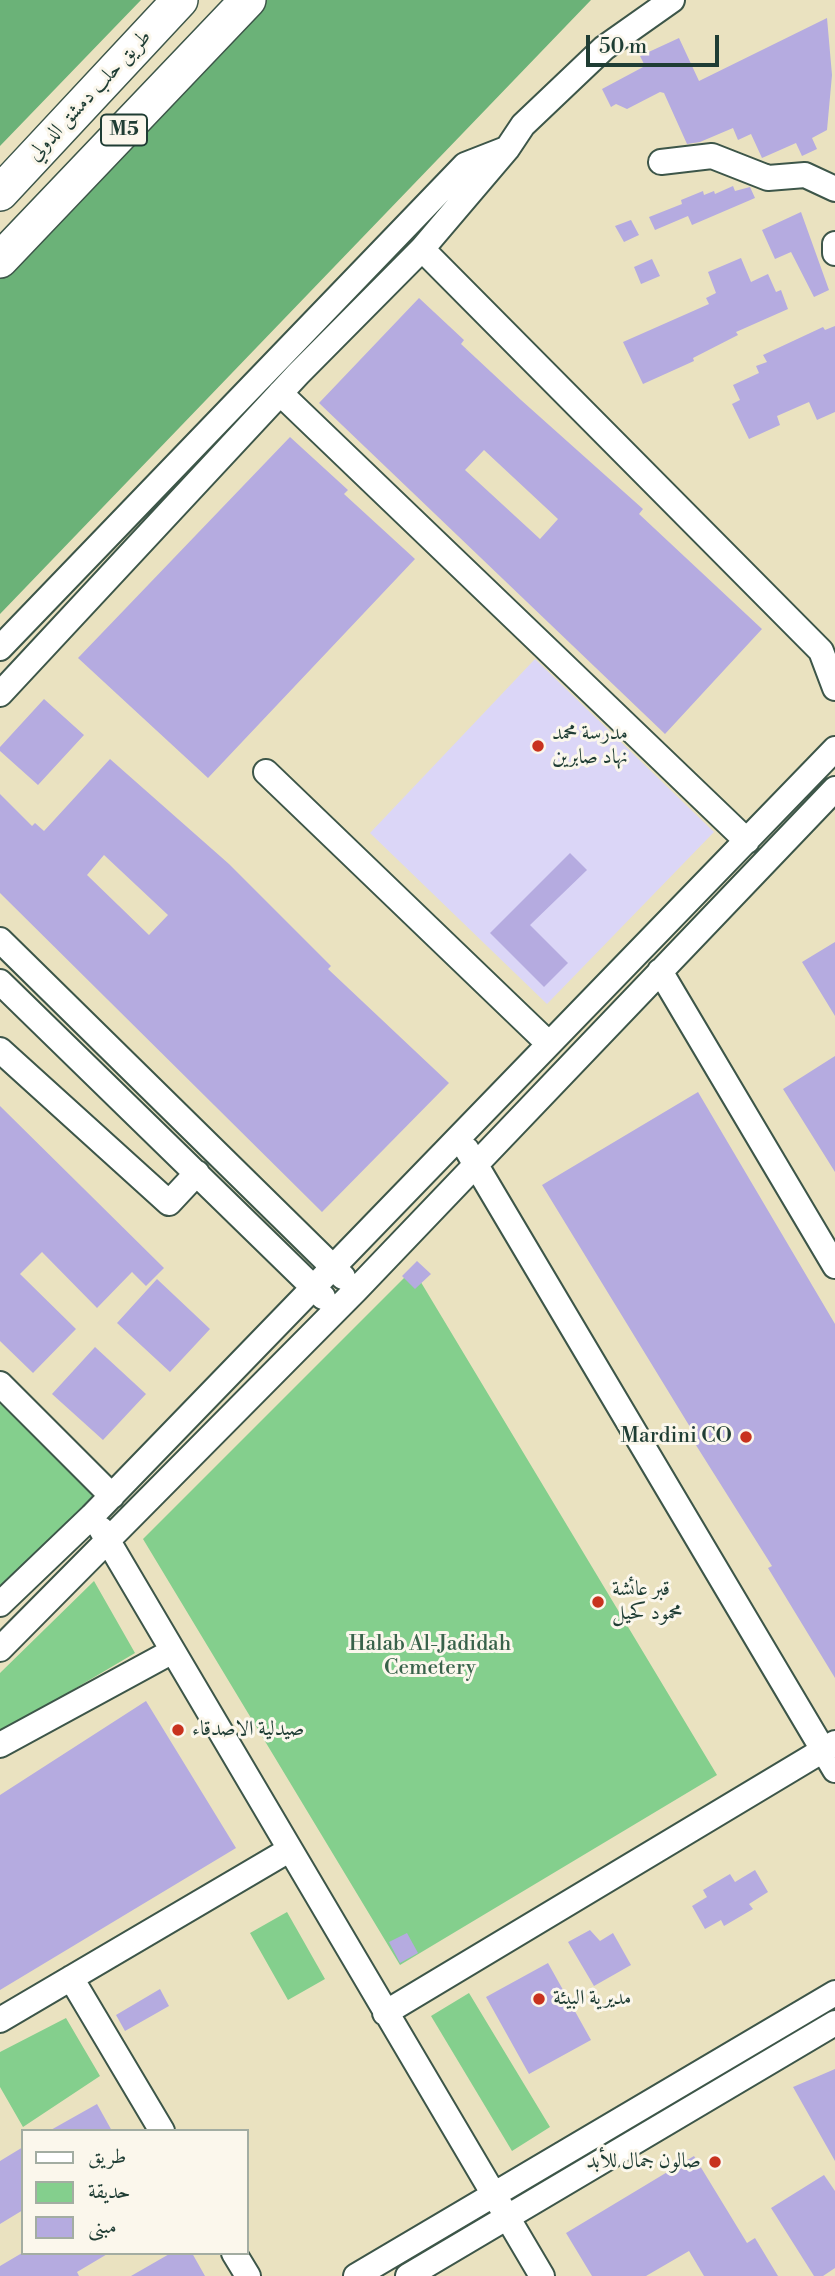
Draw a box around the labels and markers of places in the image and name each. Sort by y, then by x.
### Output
place label: مدرسة محمد نهاد صابرين [552,721,628,771]
marker: مدرسة محمد نهاد صابرين [530,738,546,754]
place label: Mardini CO [621,1424,732,1450]
marker: Mardini CO [738,1429,754,1445]
place label: قبر عائشة محمود كحيل [612,1577,683,1627]
marker: قبر عائشة محمود كحيل [590,1594,606,1610]
place label: صيدلية الاصدقاء [192,1717,304,1743]
marker: صيدلية الاصدقاء [170,1722,186,1738]
place label: مديرية البيئة [553,1986,631,2012]
marker: مديرية البيئة [531,1991,547,2007]
place label: صالون جمال للأبد [586,2149,701,2175]
marker: صالون جمال للأبد [707,2154,723,2170]

